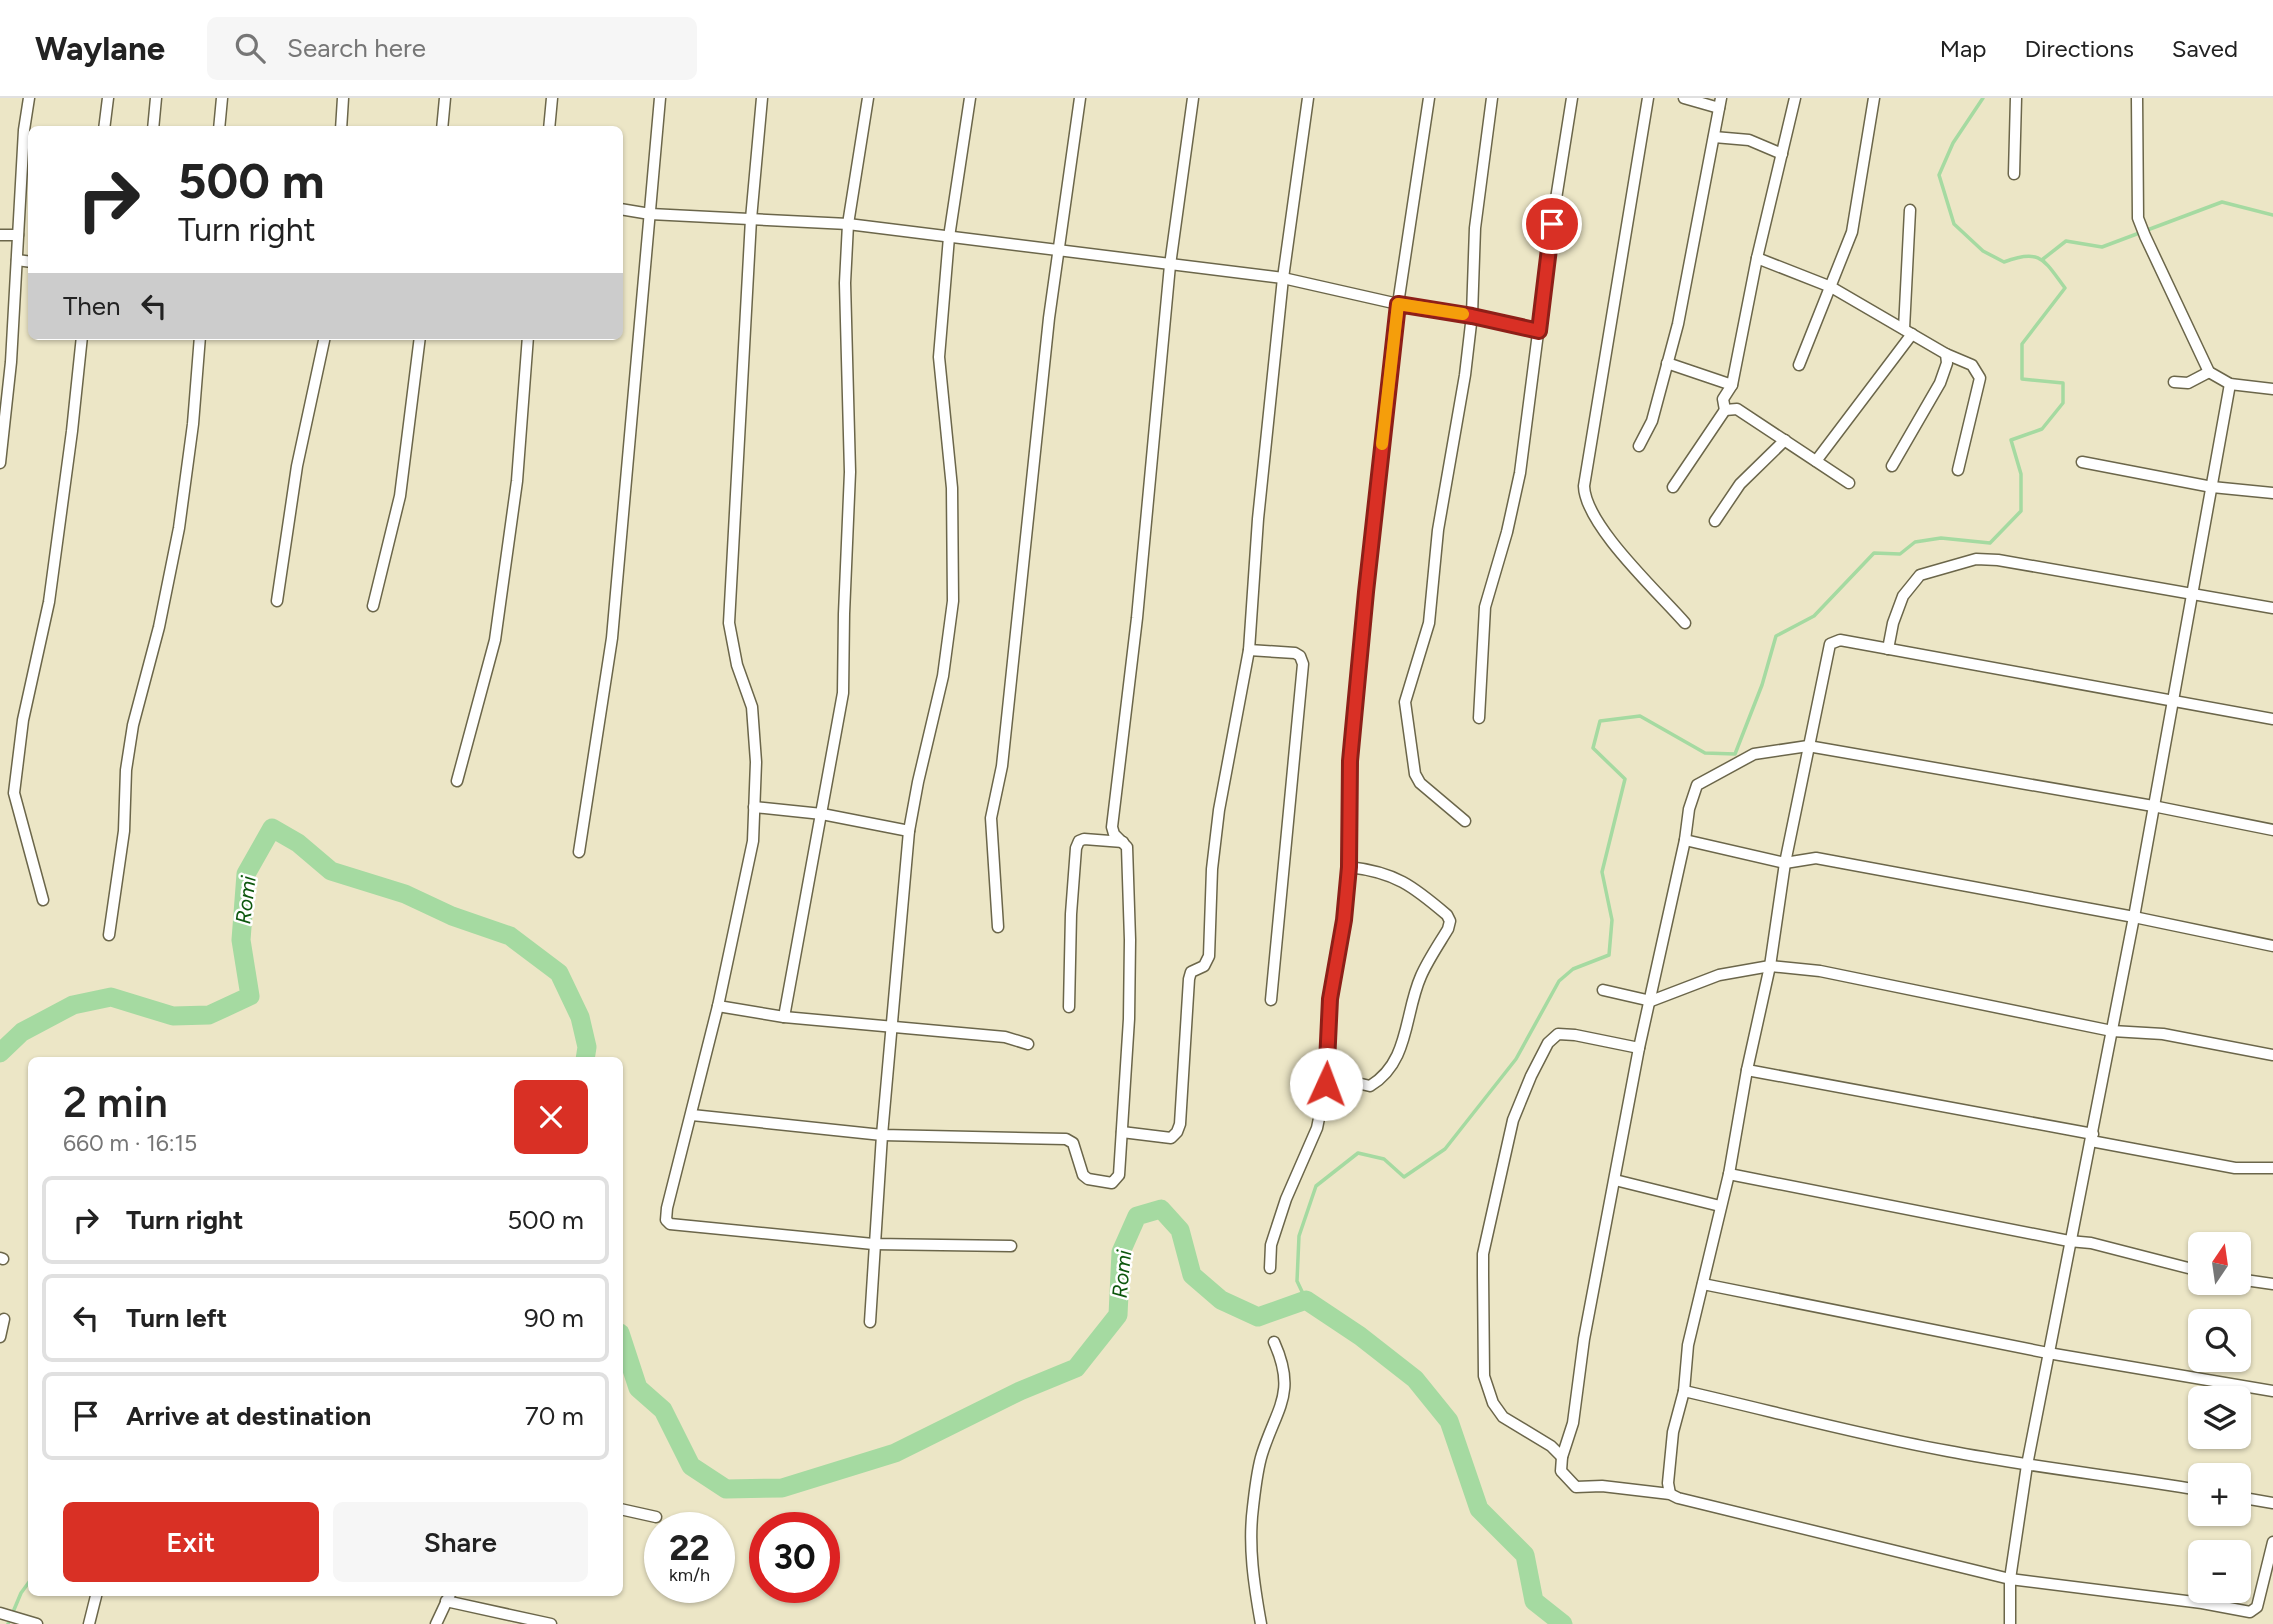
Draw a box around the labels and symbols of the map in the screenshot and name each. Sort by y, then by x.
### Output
pin [1522,194,1582,254]
water label: Romi [230,874,261,925]
position arrow [1289,1047,1363,1121]
north arrow [2188,1232,2250,1295]
water label: Romi [1107,1249,1136,1299]
speed limit sign: 30 [749,1512,840,1603]

